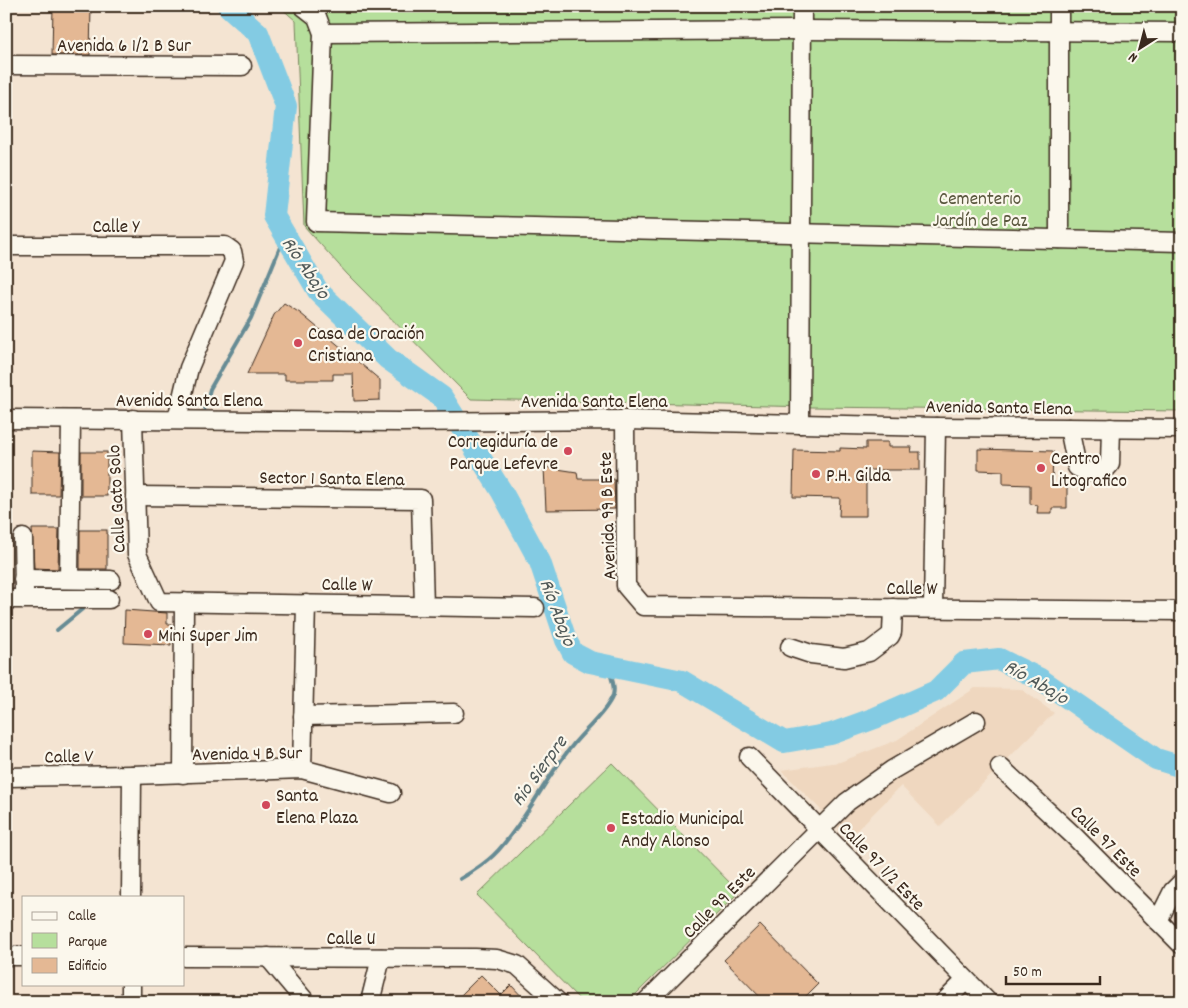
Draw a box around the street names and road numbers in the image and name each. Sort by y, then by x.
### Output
street label: Avenida 6 1/2 B Sur [57,34,191,61]
street label: Calle Y [92,215,141,242]
street label: Avenida Santa Elena [116,389,263,416]
street label: Avenida Santa Elena [521,390,668,417]
street label: Avenida Santa Elena [925,395,1074,424]
street label: Calle Gato Solo [102,444,135,554]
street label: Avenida 99 B Este [594,451,625,580]
street label: Sector 1 Santa Elena [259,466,406,495]
street label: Calle W [321,573,373,600]
street label: Calle W [887,577,938,604]
street label: Avenida 4 B Sur [192,741,302,770]
street label: Calle V [44,745,94,772]
street label: Calle 97 Este [1062,800,1147,885]
street label: Calle 97 1/2 Este [831,817,930,918]
street label: Calle 99 Este [678,861,763,946]
street label: Calle U [326,927,376,954]

